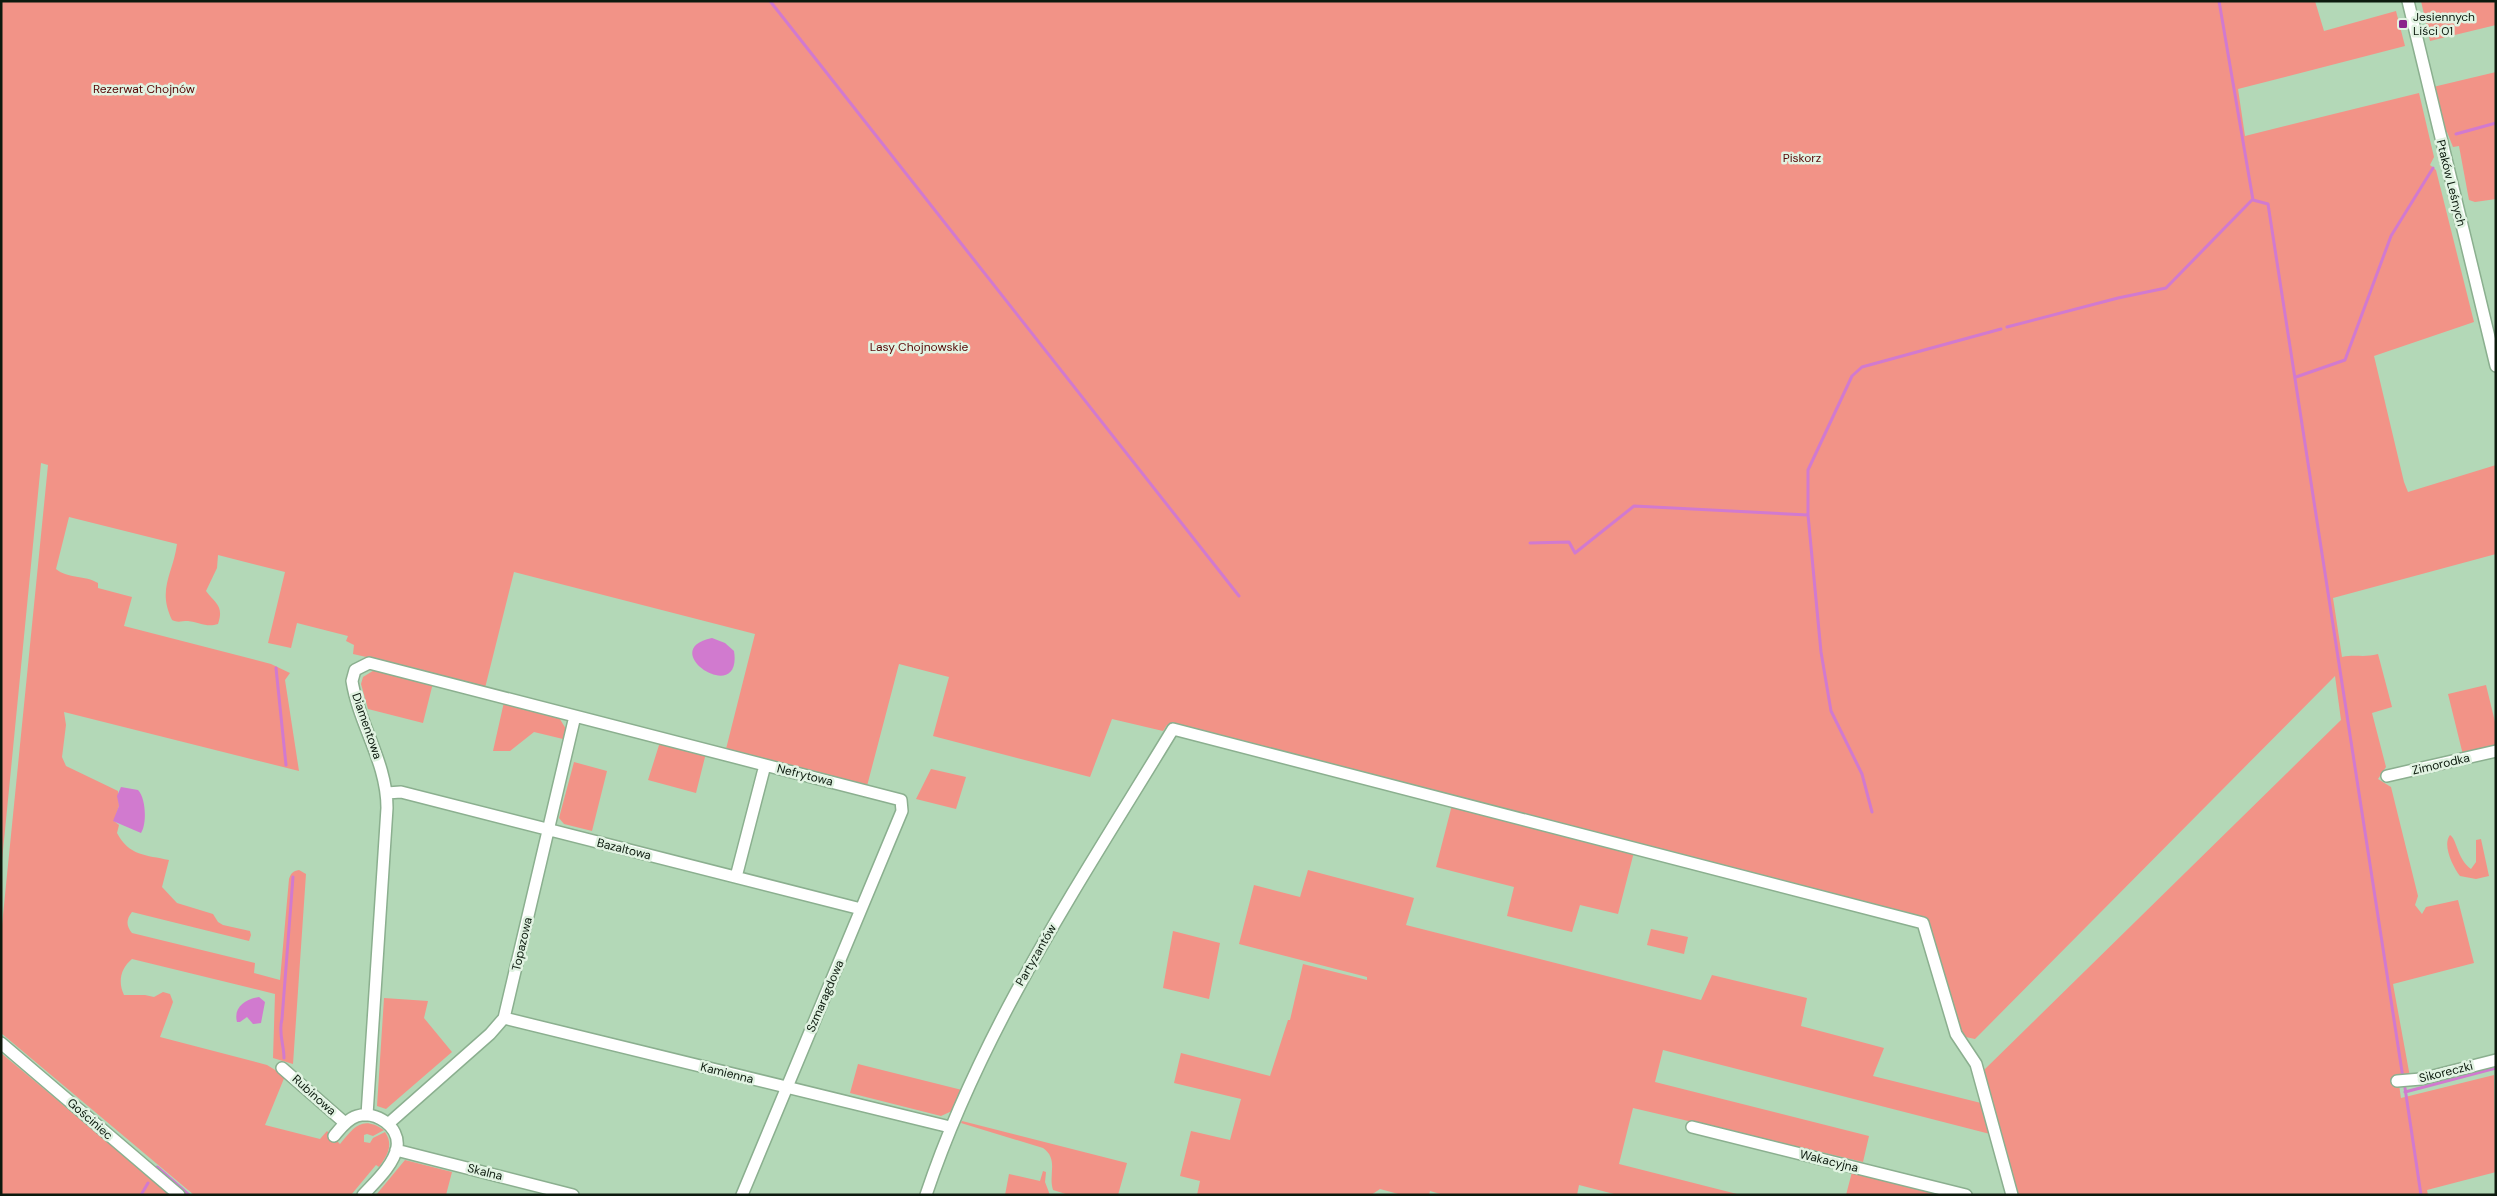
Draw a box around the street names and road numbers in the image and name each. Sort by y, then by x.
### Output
street label: Ptaków Leśnych [2433,138,2469,228]
street label: Diamentowa [348,691,386,761]
street label: Zimorodka [2411,750,2471,778]
street label: Nefrytowa [775,760,835,790]
street label: Bazaltowa [595,835,653,863]
street label: Topazowa [508,916,536,972]
street label: Partyzantów [1012,921,1060,989]
street label: Szmaragdowa [803,957,847,1035]
street label: Sikoreczki [2417,1058,2475,1086]
street label: Kamienna [699,1059,755,1087]
street label: Rubinowa [289,1071,339,1119]
street label: Gościniec [64,1095,116,1143]
street label: Wakacyjna [1798,1146,1860,1176]
street label: Skalna [466,1160,504,1184]

